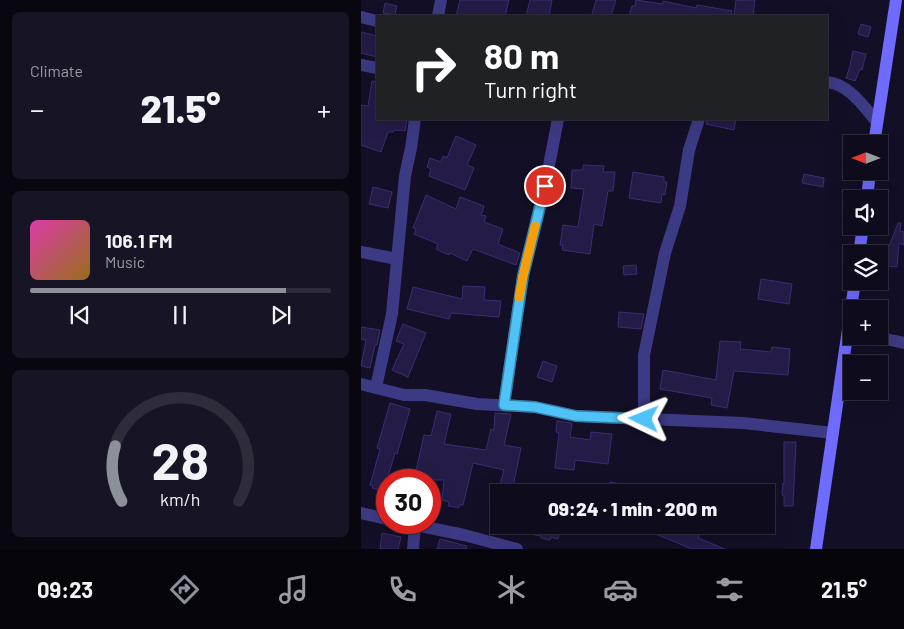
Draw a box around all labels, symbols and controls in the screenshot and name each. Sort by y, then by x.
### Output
text: 80 m [484,34,559,76]
icon: right [401,35,466,100]
text: Climate [30,61,83,80]
text: Turn right [484,76,577,102]
text: 21.5° [140,85,221,131]
text: − [30,92,44,126]
text: + [317,92,331,126]
north arrow [843,135,889,180]
map controls [843,135,888,400]
pin [524,165,566,207]
icon: arrive [531,172,559,200]
button: sound [843,190,888,235]
text: 106.1 FM [105,229,173,252]
button: layers [843,245,888,290]
text: Music [105,252,145,271]
button: + [843,300,888,345]
icon: previous [66,301,94,329]
icon: pause [166,301,194,329]
icon: next [267,301,295,329]
button: − [843,355,888,400]
position arrow [617,392,669,444]
text: 28 [152,428,209,490]
speed limit sign: 30 [376,469,441,534]
text: km/h [160,488,201,510]
text: 09:24 · 1 min · 200 m [548,497,717,520]
icon: directions [167,572,202,607]
icon: music [276,572,311,607]
icon: phone [385,572,420,607]
icon: climate [494,572,529,607]
icon: car [603,572,638,607]
icon: filters [712,572,747,607]
text: 09:23 [37,576,93,602]
text: 21.5° [821,576,867,602]

